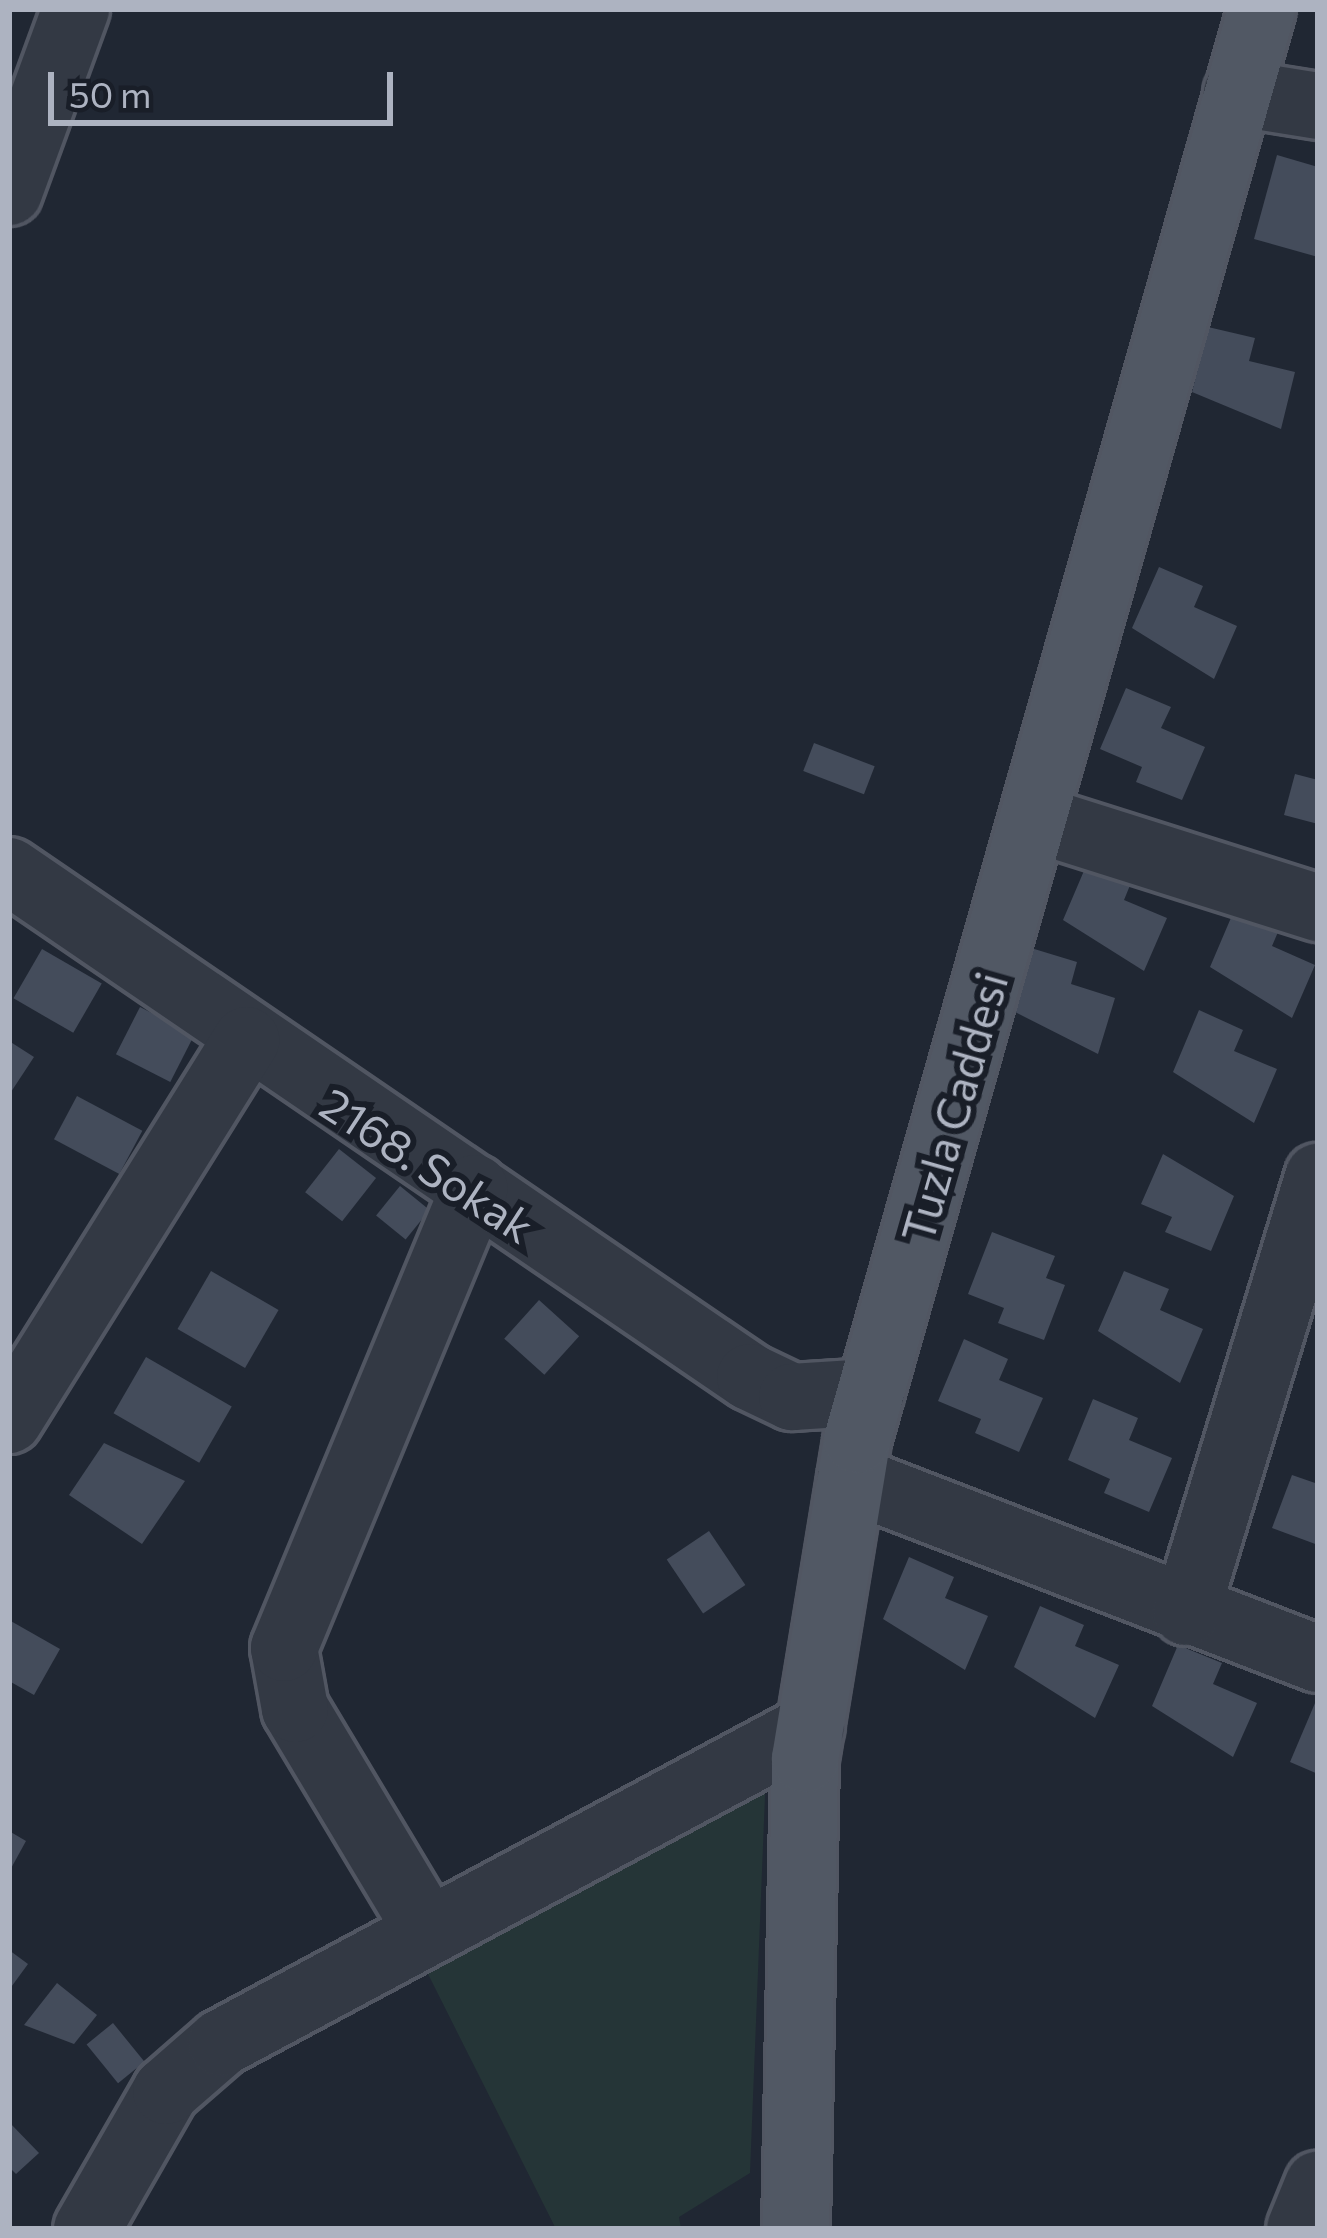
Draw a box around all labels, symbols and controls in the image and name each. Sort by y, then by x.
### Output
scale bar [54,48,399,122]
text: 50 m [69,71,151,115]
street label: Tuzla Caddesi [889,966,1017,1248]
street label: 2168. Sokak [311,1075,545,1253]

